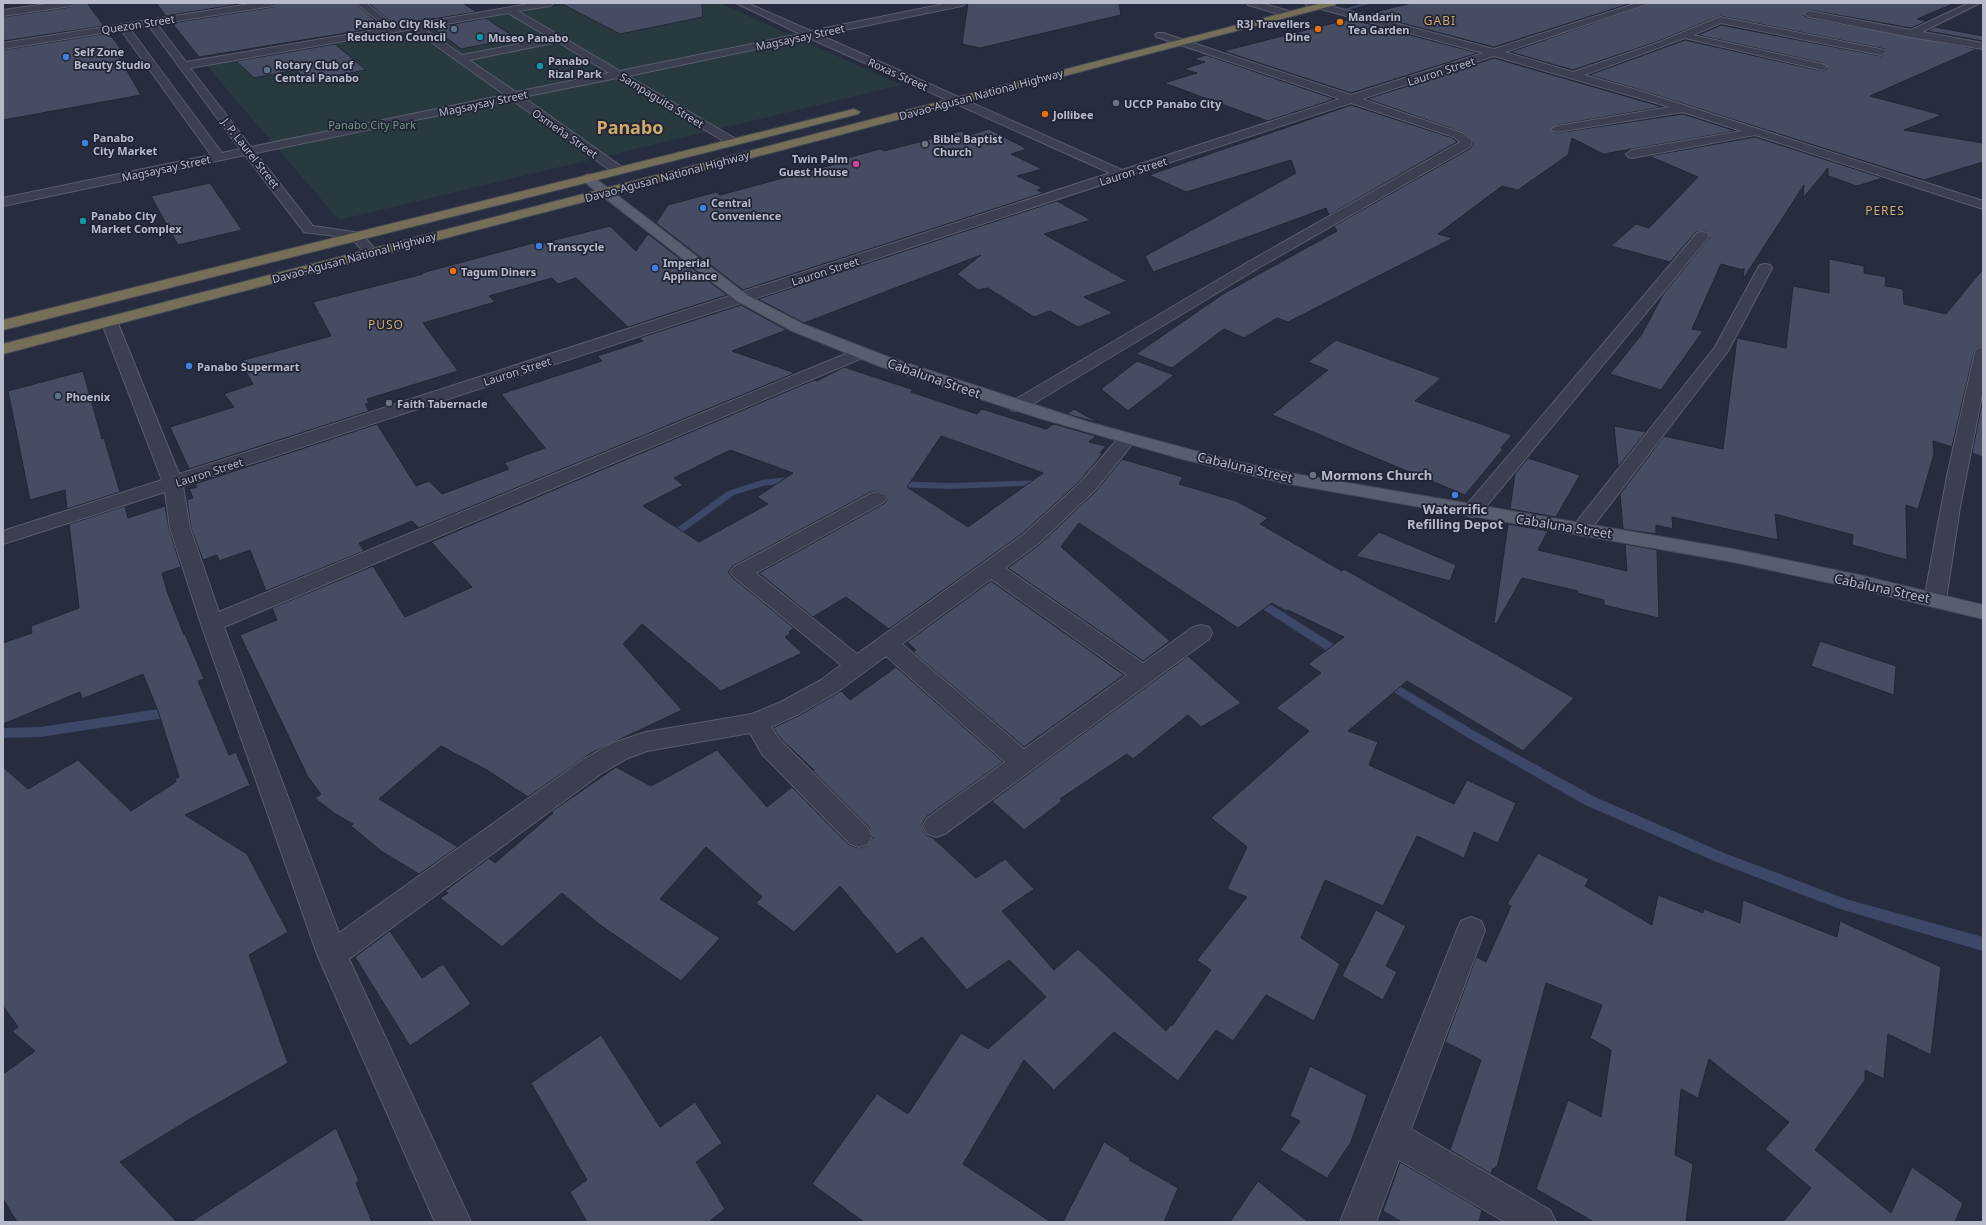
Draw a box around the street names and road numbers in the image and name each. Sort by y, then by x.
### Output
street label: Quezon Street [100,11,176,37]
street label: Magsaysay Street [754,20,846,54]
street label: Lauron Street [1405,53,1477,89]
street label: Roxas Street [866,54,930,94]
street label: Davao-Agusan National Highway [897,65,1065,123]
street label: Sampaguita Street [617,69,707,131]
street label: Magsaysay Street [437,86,529,120]
street label: Osmeña Street [529,105,601,161]
street label: J. P. Laurel Street [218,114,283,191]
street label: Davao-Agusan National Highway [583,147,751,205]
street label: Magsaysay Street [120,151,212,185]
street label: Lauron Street [1097,153,1169,189]
street label: Davao-Agusan National Highway [270,228,438,286]
street label: Lauron Street [789,253,861,289]
street label: Lauron Street [481,353,553,389]
street label: Cabaluna Street [885,354,983,402]
street label: Cabaluna Street [1196,447,1295,487]
street label: Lauron Street [173,454,245,490]
street label: Cabaluna Street [1515,510,1614,543]
street label: Cabaluna Street [1833,569,1932,607]

